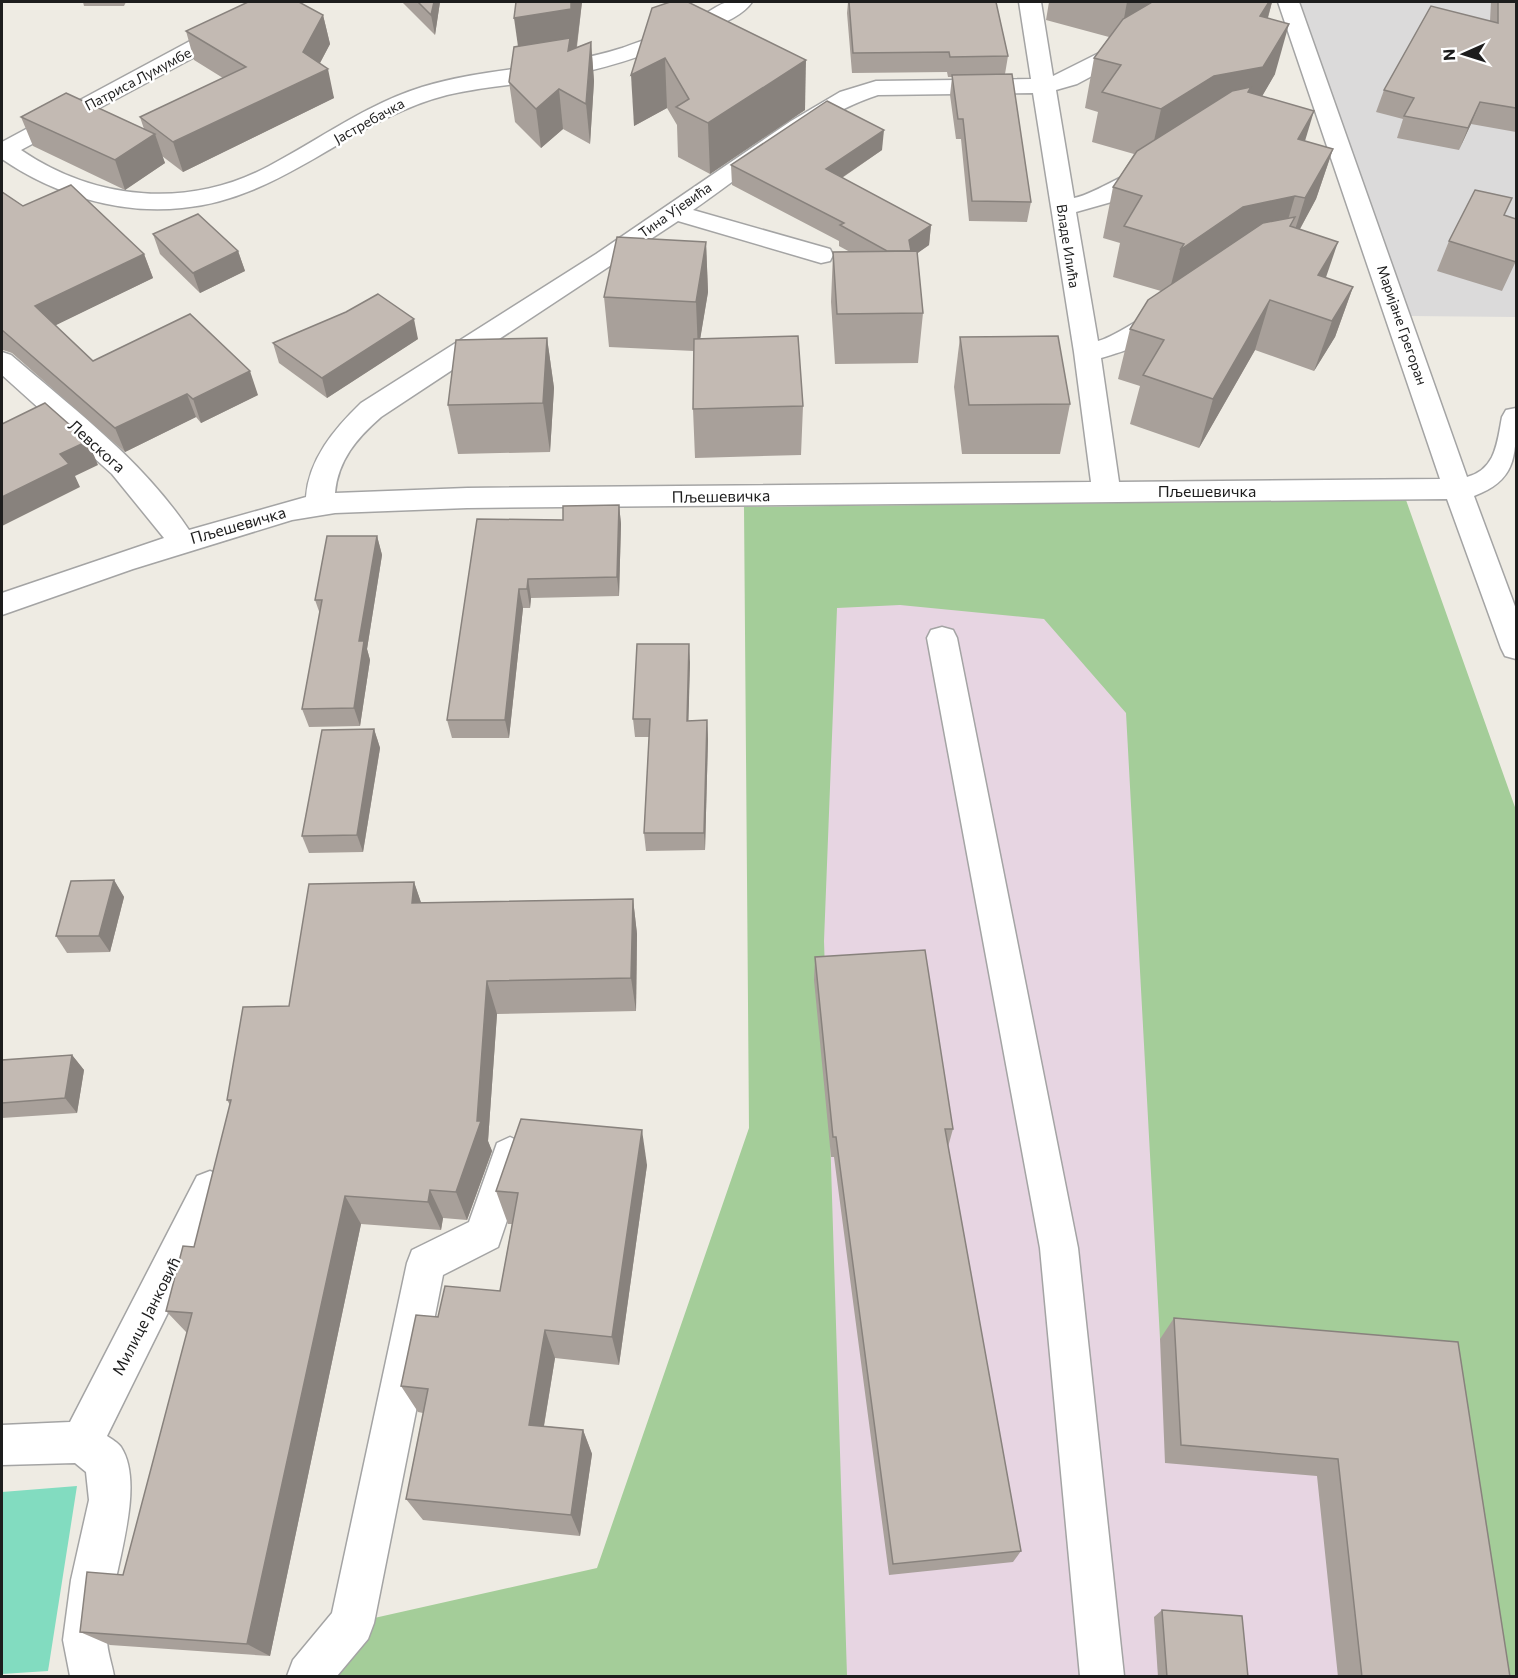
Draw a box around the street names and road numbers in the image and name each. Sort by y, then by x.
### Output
street label: Патриса Лумумбе [82,43,194,114]
street label: Јастребачка [330,94,407,147]
street label: Тина Ујевића [635,178,714,241]
street label: Владе Илића [1053,203,1084,289]
street label: Маријане Грегоран [1374,263,1431,387]
street label: Левскога [65,415,130,476]
street label: Пљешевичка [1158,481,1256,500]
street label: Пљешевичка [672,485,770,506]
street label: Пљешевичка [188,502,288,547]
street label: Милице Јанковић [107,1253,184,1378]

